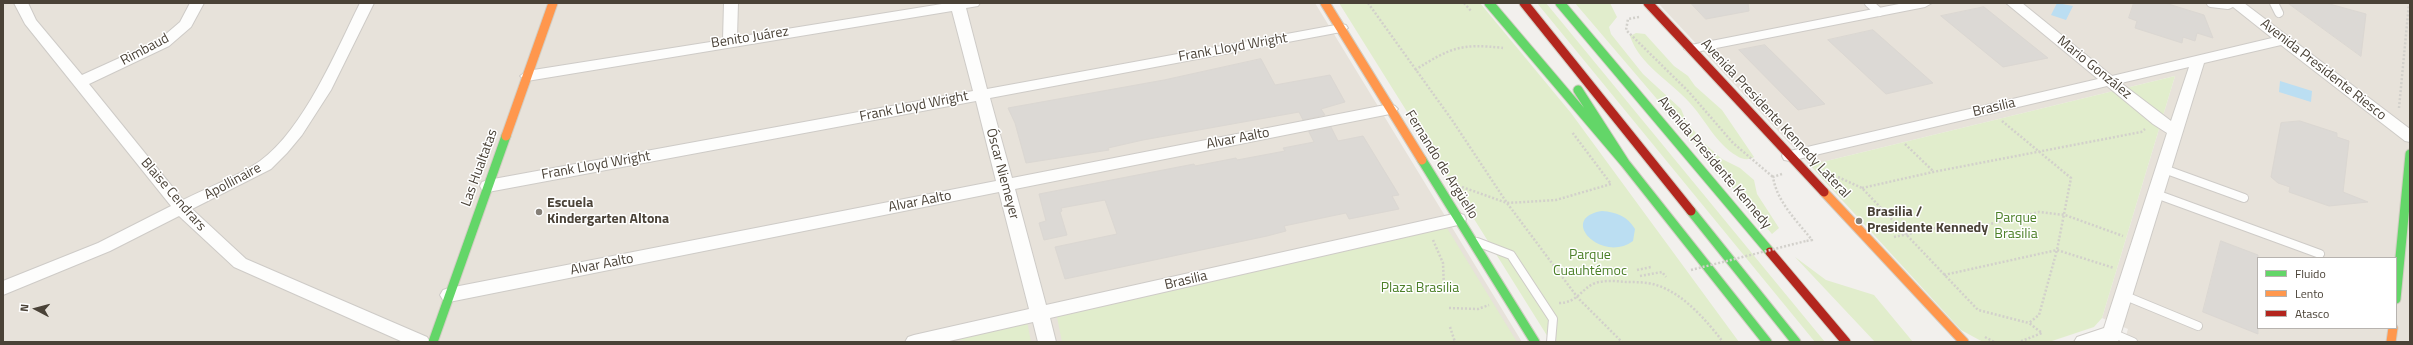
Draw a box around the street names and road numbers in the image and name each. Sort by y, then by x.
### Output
street label: Avenida Presidente Riesco [2257,16,2389,124]
street label: Benito Juárez [710,24,790,52]
street label: Rimbaud [118,30,172,70]
street label: Frank Lloyd Wright [1177,30,1289,66]
street label: Mario González [2053,33,2135,103]
street label: Avenida Presidente Kennedy Lateral [1697,36,1853,202]
street label: Frank Lloyd Wright [858,88,970,126]
street label: Avenida Presidente Kennedy [1654,93,1774,233]
street label: Brasilia [1971,95,2017,121]
street label: Fernando de Argüello [1401,107,1481,223]
street label: Alvar Aalto [1205,125,1271,153]
street label: Las Hualtatas [458,127,502,209]
street label: Óscar Niemeyer [982,127,1022,221]
street label: Frank Lloyd Wright [540,148,652,184]
street label: Blaise Cendrars [137,155,209,235]
street label: Apollinaire [202,160,264,204]
street label: Alvar Aalto [887,188,953,216]
street label: Alvar Aalto [569,251,635,279]
street label: Brasilia [1163,268,1209,294]

